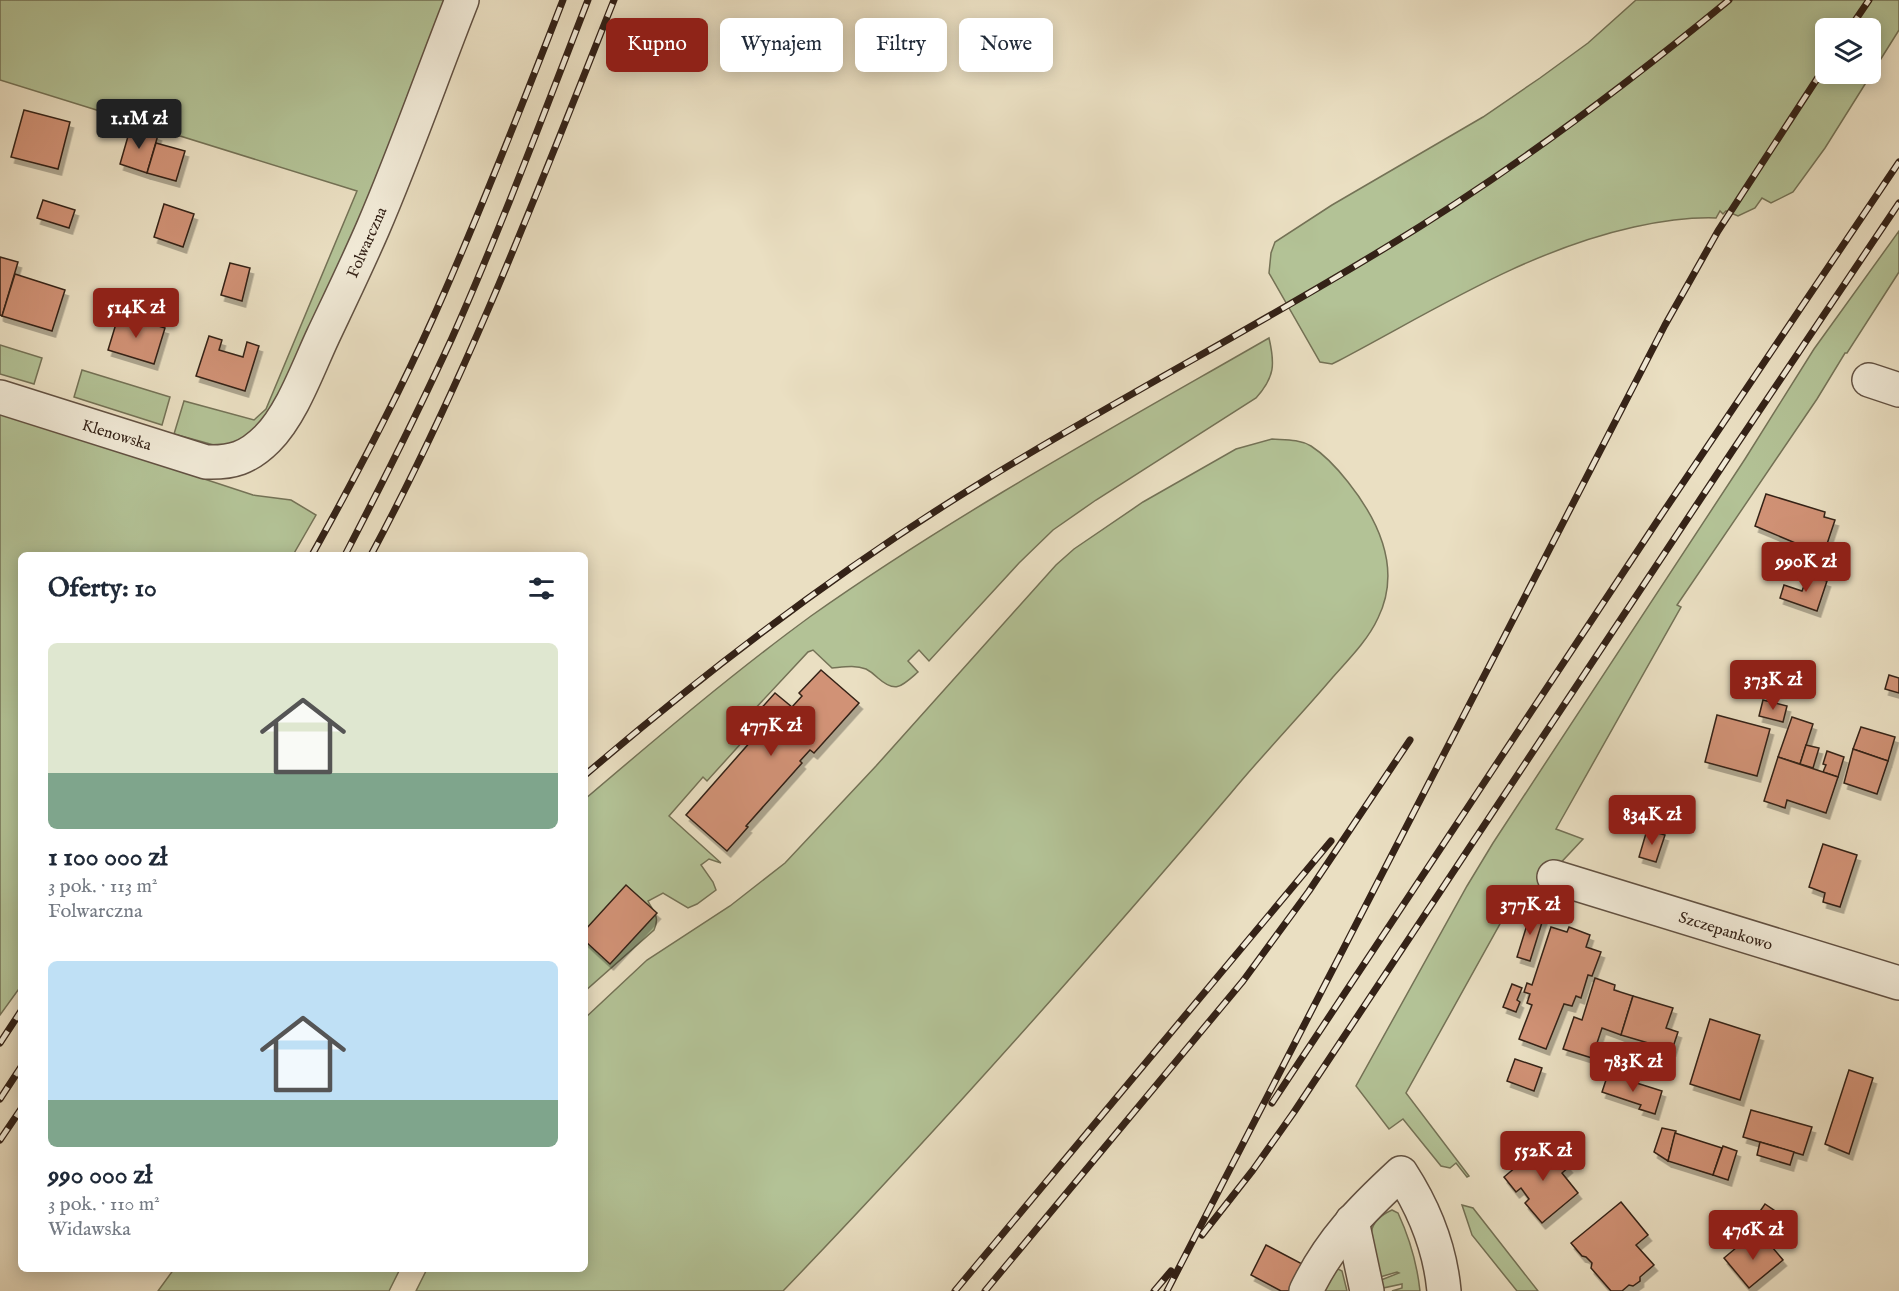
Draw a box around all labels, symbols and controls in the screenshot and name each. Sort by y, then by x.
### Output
chip: Kupno [606,18,708,72]
chip: Wynajem [720,18,843,72]
chip: Filtry [855,18,947,72]
chip: Nowe [959,18,1053,72]
map controls [1815,18,1881,84]
button: layers [1815,18,1881,84]
pin: 1.1M zł [84,99,194,150]
text: 1.1M zł [110,106,168,131]
street label: Folwarczna [343,204,392,281]
pin: 514K zł [81,288,191,339]
text: 514K zł [107,295,165,320]
street label: Klenowska [79,416,154,456]
pin: 990K zł [1751,542,1861,593]
text: 990K zł [1776,549,1836,574]
text: Oferty: 10 [48,572,157,605]
icon: filters [525,572,558,605]
pin: 373K zł [1718,660,1828,711]
text: 373K zł [1744,667,1802,692]
icon: home [249,682,357,790]
pin: 477K zł [716,706,826,757]
text: 477K zł [740,713,802,738]
pin: 834K zł [1597,795,1707,846]
text: 834K zł [1623,802,1681,827]
text: 1 100 000 zł [48,841,167,874]
text: 3 pok. · 113 m² [48,874,158,899]
pin: 377K zł [1475,885,1585,936]
text: 377K zł [1500,892,1560,917]
text: Folwarczna [48,899,143,924]
street label: Szczepankowo [1676,908,1775,956]
icon: home [249,1000,357,1108]
pin: 783K zł [1578,1042,1688,1093]
text: 783K zł [1604,1049,1662,1074]
pin: 552K zł [1488,1131,1598,1182]
text: 552K zł [1514,1138,1572,1163]
text: 990 000 zł [48,1159,152,1192]
text: 3 pok. · 110 m² [48,1192,160,1217]
pin: 476K zł [1698,1210,1808,1261]
text: Widawska [48,1217,131,1242]
text: 476K zł [1723,1217,1783,1242]

